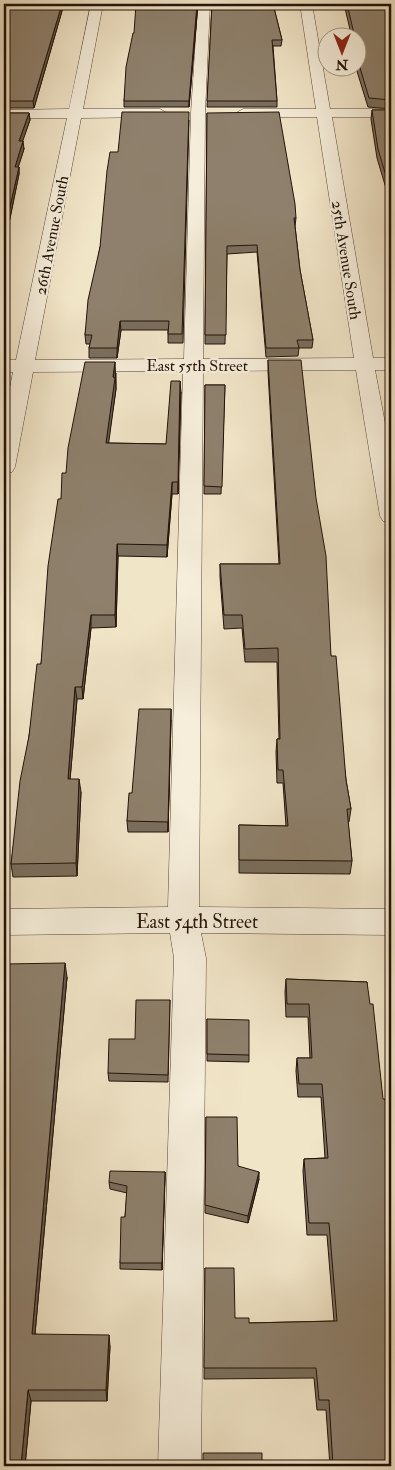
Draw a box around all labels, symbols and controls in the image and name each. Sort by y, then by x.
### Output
north arrow [318,28,368,78]
text: N [335,56,349,73]
street label: 26th Avenue South [31,173,73,297]
street label: 25th Avenue South [327,199,365,322]
street label: East 55th Street [146,356,248,376]
street label: East 54th Street [136,910,258,934]

